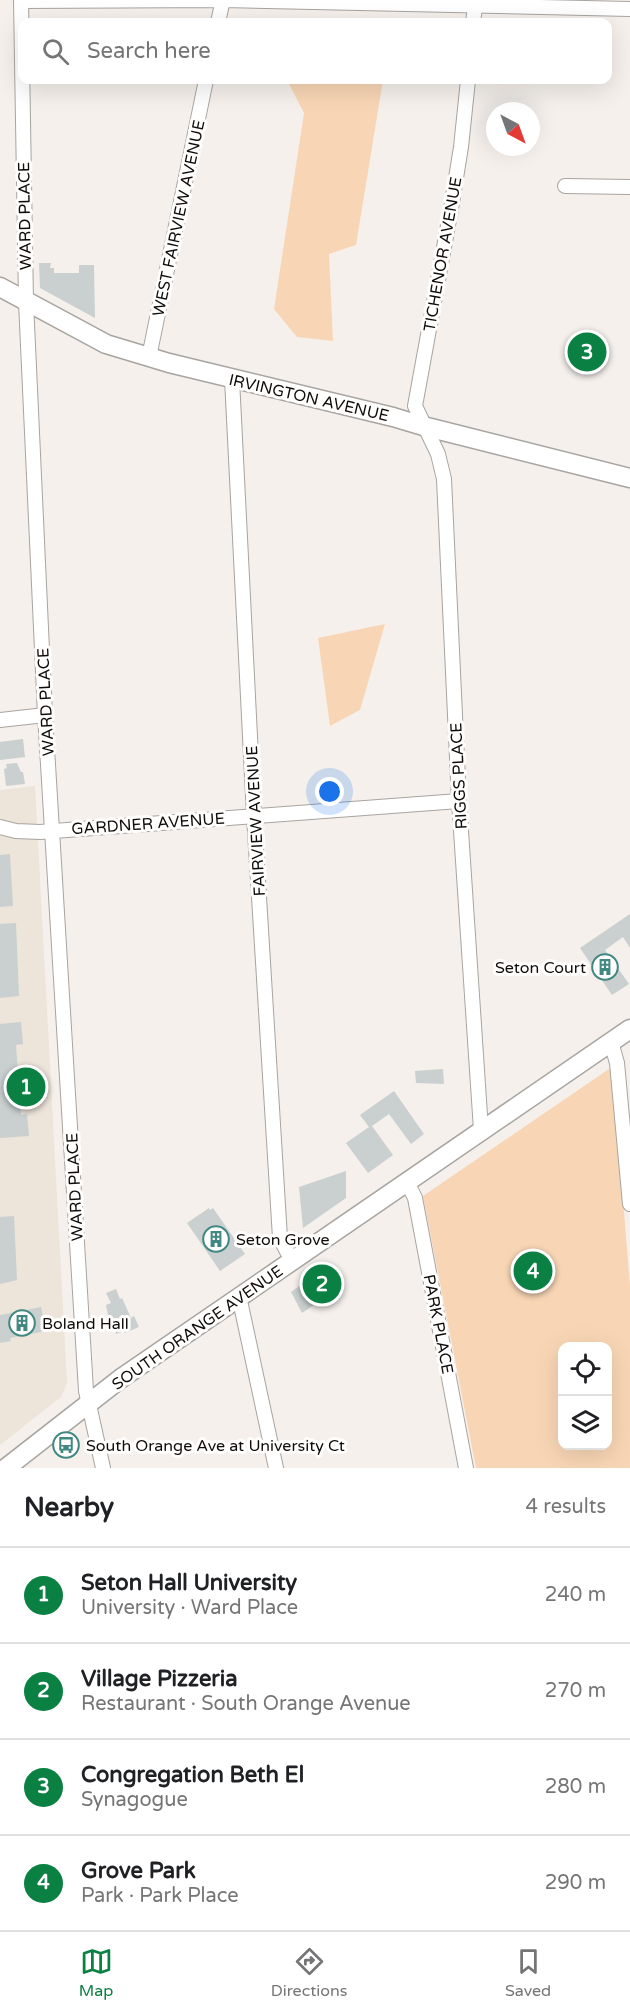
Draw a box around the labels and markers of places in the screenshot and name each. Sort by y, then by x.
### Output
pin: 3 [568,330,606,374]
building icon: Seton Court [590,952,620,982]
place label: Seton Court [495,958,586,978]
pin: 1 [6,1064,46,1110]
building icon: Seton Grove [201,1224,231,1254]
place label: Seton Grove [236,1230,330,1250]
pin: 4 [514,1248,552,1294]
pin: 2 [302,1262,342,1306]
building icon: Boland Hall [7,1308,37,1338]
place label: Boland Hall [42,1314,129,1334]
bus stop icon: South Orange Ave at University Ct [51,1430,81,1460]
place label: South Orange Ave at University Ct [86,1436,345,1456]

